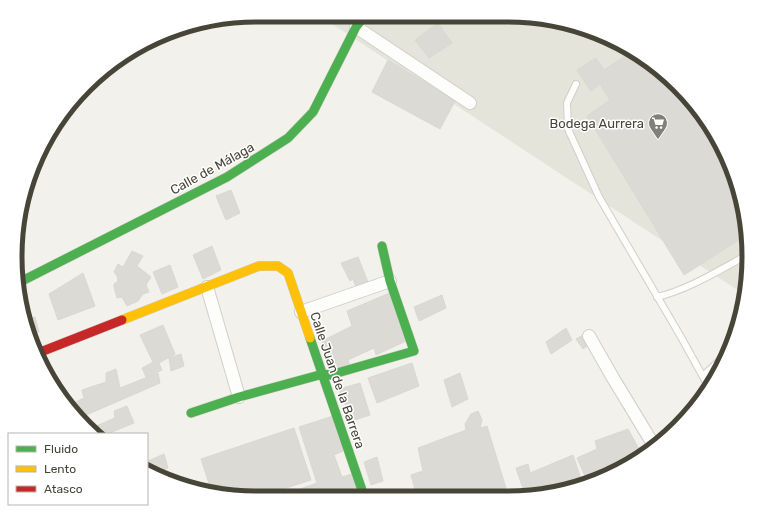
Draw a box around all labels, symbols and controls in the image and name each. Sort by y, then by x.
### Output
supermarket icon: Bodega Aurrera [647,112,669,140]
place label: Bodega Aurrera [550,116,644,132]
street label: Calle de Málaga [168,139,257,199]
street label: Calle Juan de la Barrera [307,310,368,450]
legend [8,433,148,505]
text: Fluido [44,442,78,456]
text: Lento [44,462,76,476]
text: Atasco [44,482,83,496]

